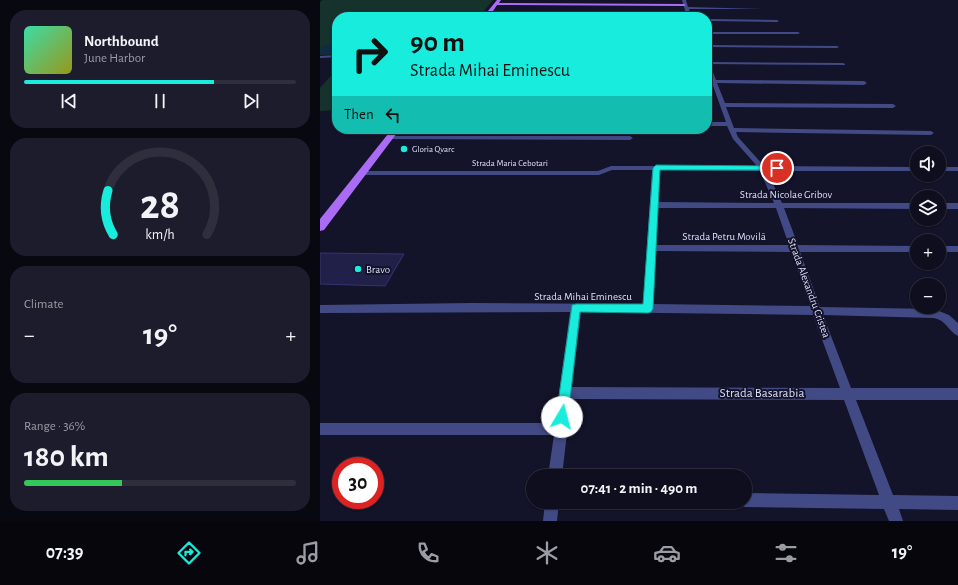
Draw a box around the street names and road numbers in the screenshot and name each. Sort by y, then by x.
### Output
street label: Strada Maria Cebotari [472,159,548,168]
street label: Strada Nicolae Gribov [740,189,833,200]
street label: Strada Petru Movilă [682,231,766,242]
street label: Strada Alexandru Cristea [786,237,832,339]
street label: Strada Mihai Eminescu [534,291,632,302]
street label: Strada Basarabia [720,387,804,400]

